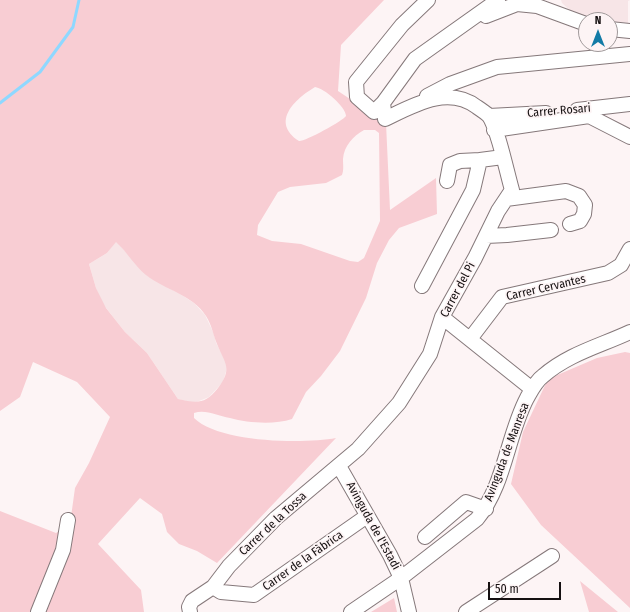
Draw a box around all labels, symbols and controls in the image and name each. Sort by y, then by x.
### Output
north arrow [578,12,618,52]
text: N [595,14,601,27]
street label: Carrer Rosari [527,101,591,121]
street label: Carrer del Pi [437,260,479,320]
street label: Carrer Cervantes [505,272,587,304]
street label: Avinguda de Manresa [482,401,532,503]
street label: Avinguda de l'Estadi [343,479,403,573]
street label: Carrer de la Tossa [236,489,310,559]
street label: Carrer de la Fàbrica [260,528,346,594]
scale bar [490,574,563,600]
text: 50 m [495,582,519,596]

